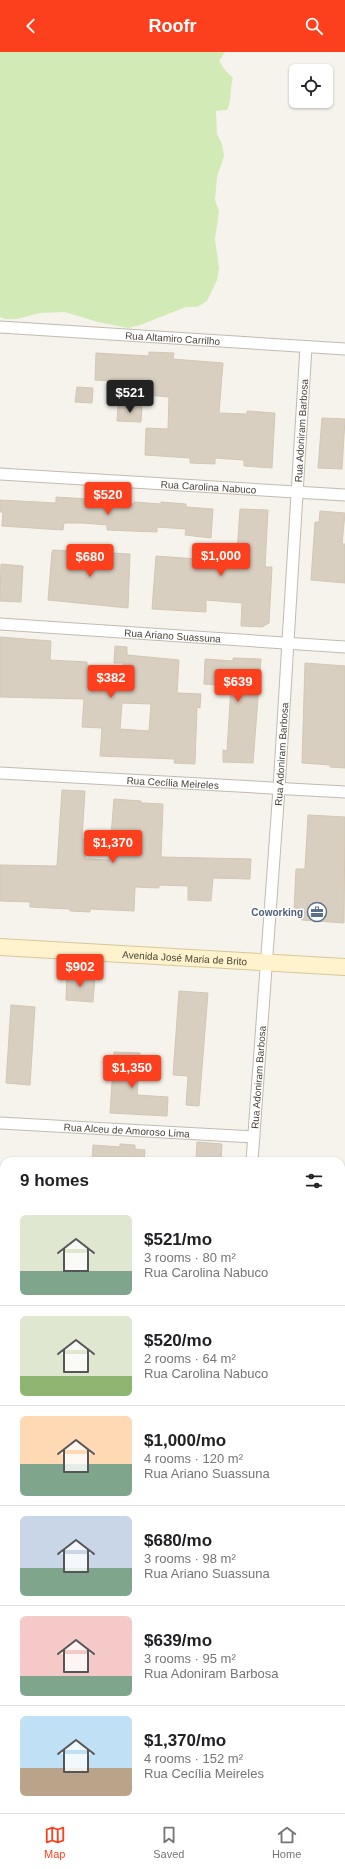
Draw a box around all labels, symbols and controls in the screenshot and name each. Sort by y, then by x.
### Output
icon: back [20,15,42,37]
icon: search [303,15,325,37]
text: Roofr [149,16,197,36]
map controls [289,64,333,108]
button: locate [289,64,333,108]
street label: Rua Altamiro Carrilho [125,330,221,347]
street label: Rua Adoniram Barbosa [293,378,310,483]
pin: $521 [106,380,154,414]
text: $521 [116,385,144,400]
street label: Rua Carolina Nabuco [160,479,257,496]
pin: $520 [84,482,132,516]
text: $520 [94,487,122,502]
pin: $1,000 [188,543,254,577]
pin: $680 [66,544,114,578]
text: $1,000 [201,548,241,563]
text: $680 [76,549,104,564]
street label: Rua Ariano Suassuna [124,627,222,645]
pin: $382 [87,665,135,699]
pin: $639 [214,669,262,703]
text: $382 [97,670,125,685]
text: $639 [224,674,252,689]
street label: Rua Adoniram Barbosa [273,702,290,806]
street label: Rua Cecília Meireles [126,775,219,791]
pin: $1,370 [80,830,146,864]
text: $1,370 [93,835,133,850]
office icon: Coworking [306,901,328,923]
place label: Coworking [251,907,303,918]
street label: Avenida José Maria de Brito [122,949,248,967]
pin: $902 [56,954,104,988]
text: $902 [66,959,94,974]
street label: Rua Adoniram Barbosa [249,1025,268,1129]
pin: $1,350 [99,1055,165,1089]
text: $1,350 [112,1060,152,1075]
street label: Rua Alceu de Amoroso Lima [63,1122,191,1139]
icon: filters [303,1170,325,1192]
text: 9 homes [20,1171,89,1190]
text: $521/mo [144,1230,212,1249]
icon: home [52,1231,100,1279]
text: 3 rooms · 80 m² [144,1250,236,1265]
text: Rua Carolina Nabuco [144,1265,268,1280]
text: $520/mo [144,1331,212,1350]
icon: home [52,1332,100,1380]
text: 2 rooms · 64 m² [144,1351,236,1366]
text: Rua Carolina Nabuco [144,1366,268,1381]
text: $1,000/mo [144,1431,226,1450]
icon: home [52,1432,100,1480]
text: 4 rooms · 120 m² [144,1451,243,1466]
text: Rua Ariano Suassuna [144,1466,270,1481]
text: $680/mo [144,1531,212,1550]
icon: home [52,1532,100,1580]
text: 3 rooms · 98 m² [144,1551,236,1566]
text: Rua Ariano Suassuna [144,1566,270,1581]
text: $639/mo [144,1631,212,1650]
icon: home [52,1632,100,1680]
text: 3 rooms · 95 m² [144,1651,236,1666]
text: Rua Adoniram Barbosa [144,1666,278,1681]
text: $1,370/mo [144,1731,226,1750]
icon: home [52,1732,100,1780]
text: 4 rooms · 152 m² [144,1751,243,1766]
text: Rua Cecília Meireles [144,1766,264,1781]
tab: Map [44,1824,66,1860]
tab: Saved [153,1824,184,1860]
tab: Home [272,1824,301,1860]

